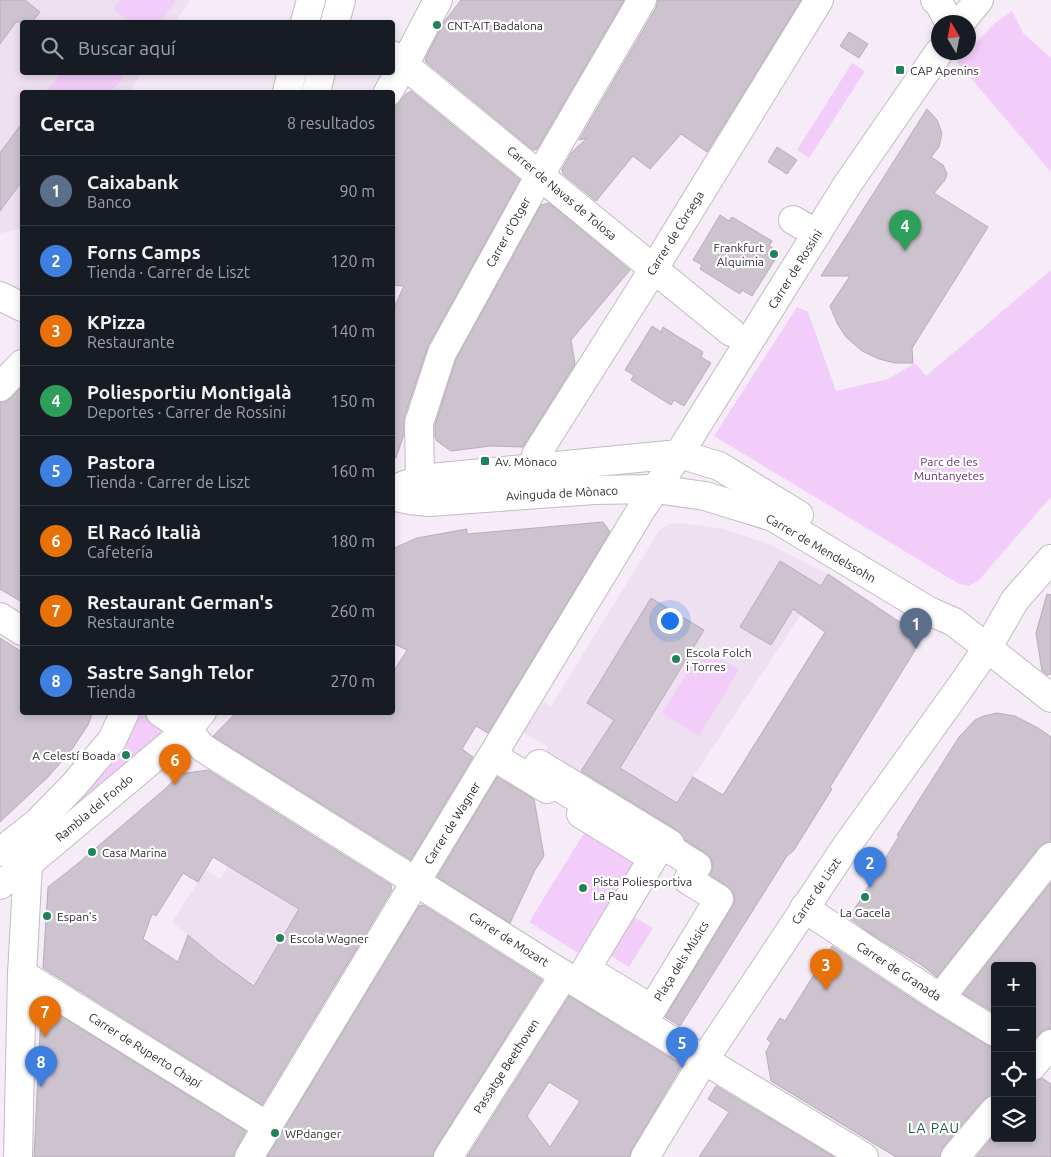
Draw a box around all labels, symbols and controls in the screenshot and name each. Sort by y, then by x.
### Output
north arrow [931,15,976,60]
marker: CNT-AIT Badalona [431,19,443,31]
place label: CNT-AIT Badalona [447,19,543,32]
search box [20,20,395,75]
icon: search [38,34,66,62]
text: Buscar aquí [78,37,176,59]
marker: CAP Apenins [894,64,906,76]
place label: CAP Apenins [910,64,979,77]
text: Cerca [40,111,95,135]
text: 8 resultados [287,114,375,132]
street label: Carrer de Navas de Tolosa [505,143,619,243]
text: Caixabank [87,171,179,193]
text: 1 [51,182,61,200]
text: 90 m [339,182,375,200]
street label: Carrer de Còrsega [644,189,706,277]
text: Banco [87,193,131,211]
street label: Carrer d'Otger [483,194,533,269]
pin: 4 [889,210,921,251]
street label: Carrer de Rossini [766,227,825,311]
text: Forns Camps [87,241,201,263]
place label: Frankfurt Alquimia [714,241,764,268]
marker: Frankfurt Alquimia [768,248,780,260]
text: 2 [51,252,61,270]
text: 120 m [330,252,375,270]
text: Tienda · Carrer de Liszt [87,263,250,281]
text: KPizza [87,311,146,333]
text: 3 [51,322,61,340]
text: 140 m [330,322,375,340]
text: Restaurante [87,333,175,351]
text: Poliesportiu Montigalà [87,381,292,403]
text: 4 [51,392,61,410]
text: 150 m [330,392,375,410]
text: Deportes · Carrer de Rossini [87,403,286,421]
text: Pastora [87,451,155,473]
marker: Av. Mònaco [479,455,491,467]
place label: Av. Mònaco [495,455,557,468]
park label: Parc de les Muntanyetes [914,455,984,482]
text: 5 [51,462,61,480]
text: 160 m [330,462,375,480]
text: Tienda · Carrer de Liszt [87,473,250,491]
street label: Avinguda de Mònaco [506,484,618,502]
street label: Carrer de Mendelssohn [764,511,878,585]
text: El Racó Italià [87,521,201,543]
text: 6 [51,532,61,550]
text: 180 m [330,532,375,550]
text: Cafetería [87,543,153,561]
text: Restaurant German's [87,591,273,613]
text: 7 [51,602,61,620]
text: 260 m [330,602,375,620]
your location [657,608,683,634]
pin: 1 [900,608,932,649]
text: Restaurante [87,613,175,631]
place label: Escola Folch i Torres [686,646,752,673]
marker: Escola Folch i Torres [670,653,682,665]
text: Sastre Sangh Telor [87,661,254,683]
text: 8 [51,672,61,690]
text: 270 m [330,672,375,690]
text: Tienda [87,683,136,701]
pin: 6 [159,744,191,785]
place label: A Celestí Boada [32,749,116,762]
marker: A Celestí Boada [120,749,132,761]
street label: Rambla del Fondo [53,772,135,844]
street label: Carrer de Wagner [421,779,483,867]
marker: Casa Marina [86,846,98,858]
place label: Casa Marina [102,846,167,859]
pin: 2 [854,847,886,888]
street label: Carrer de Liszt [789,855,843,927]
place label: Pista Poliesportiva La Pau [593,875,692,902]
marker: Pista Poliesportiva La Pau [577,882,589,894]
marker: La Gacela [859,891,871,903]
place label: La Gacela [840,906,890,919]
street label: Carrer de Mozart [467,909,551,969]
marker: Espan's [41,910,53,922]
place label: Espan's [57,910,97,923]
street label: Plaça dels Músics [651,919,711,1003]
marker: Escola Wagner [274,932,286,944]
place label: Escola Wagner [290,932,369,945]
street label: Carrer de Granada [854,939,944,1003]
pin: 3 [810,949,842,990]
map controls [991,962,1036,1142]
button: + [991,962,1036,1007]
pin: 7 [29,996,61,1037]
button: − [991,1007,1036,1052]
street label: Carrer de Ruperto Chapí [86,1010,205,1091]
street label: Passatge Beethoven [471,1017,541,1115]
pin: 5 [666,1027,698,1068]
pin: 8 [25,1046,57,1087]
button: locate [991,1052,1036,1097]
button: layers [991,1097,1036,1142]
district label: LA PAU [908,1120,960,1136]
marker: WPdanger [269,1127,281,1139]
place label: WPdanger [285,1127,342,1140]

